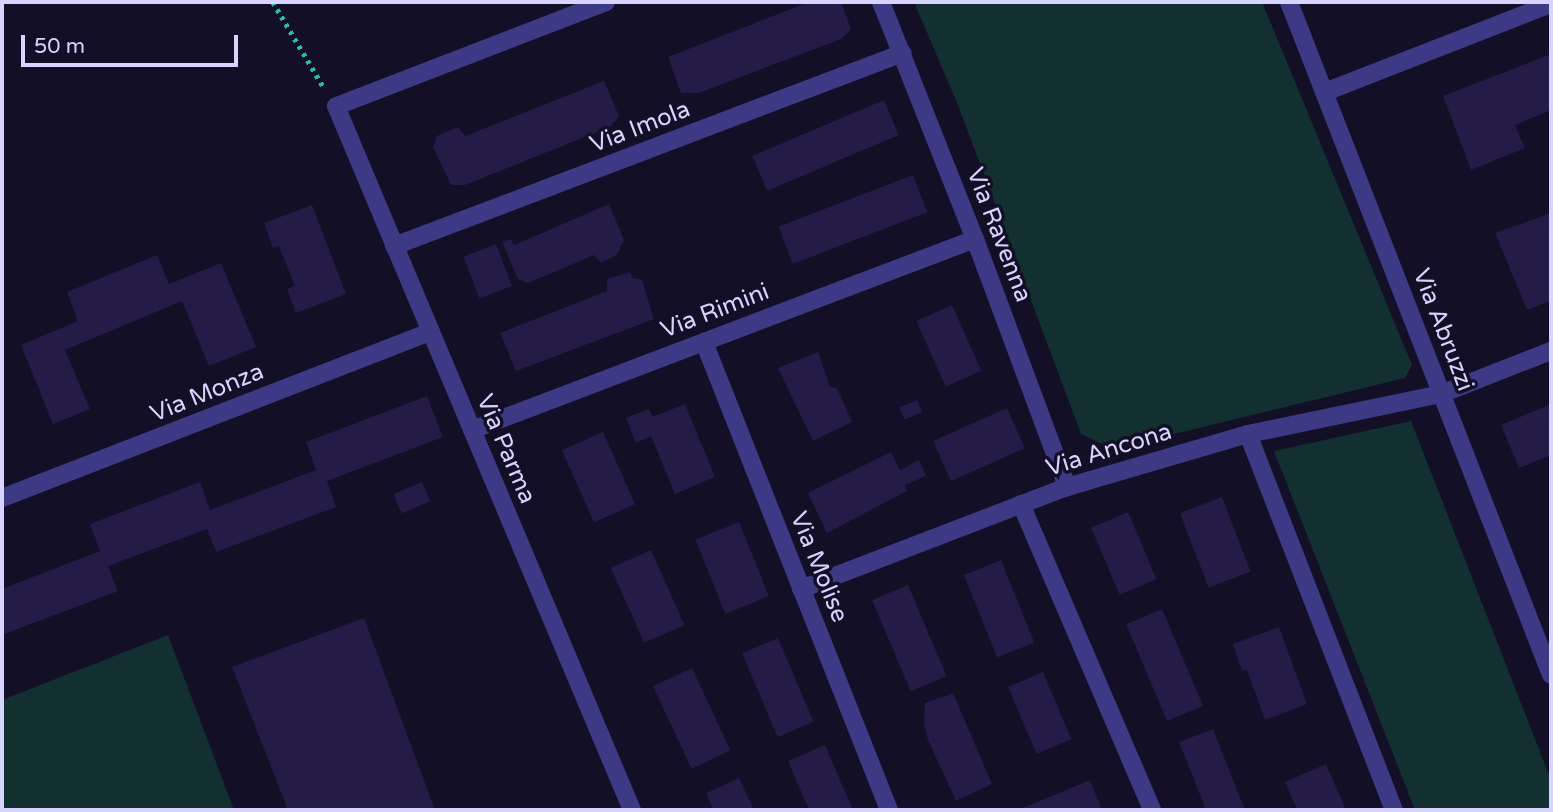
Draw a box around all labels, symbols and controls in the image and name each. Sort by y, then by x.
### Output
scale bar [24,21,242,65]
text: 50 m [34,34,85,59]
street label: Via Imola [586,95,694,159]
street label: Via Ravenna [960,164,1038,306]
street label: Via Abruzzi [1406,265,1480,395]
street label: Via Rimini [657,277,773,345]
street label: Via Monza [146,357,268,429]
street label: Via Parma [470,390,542,508]
street label: Via Ancona [1043,417,1175,483]
street label: Via Molise [784,508,854,626]

